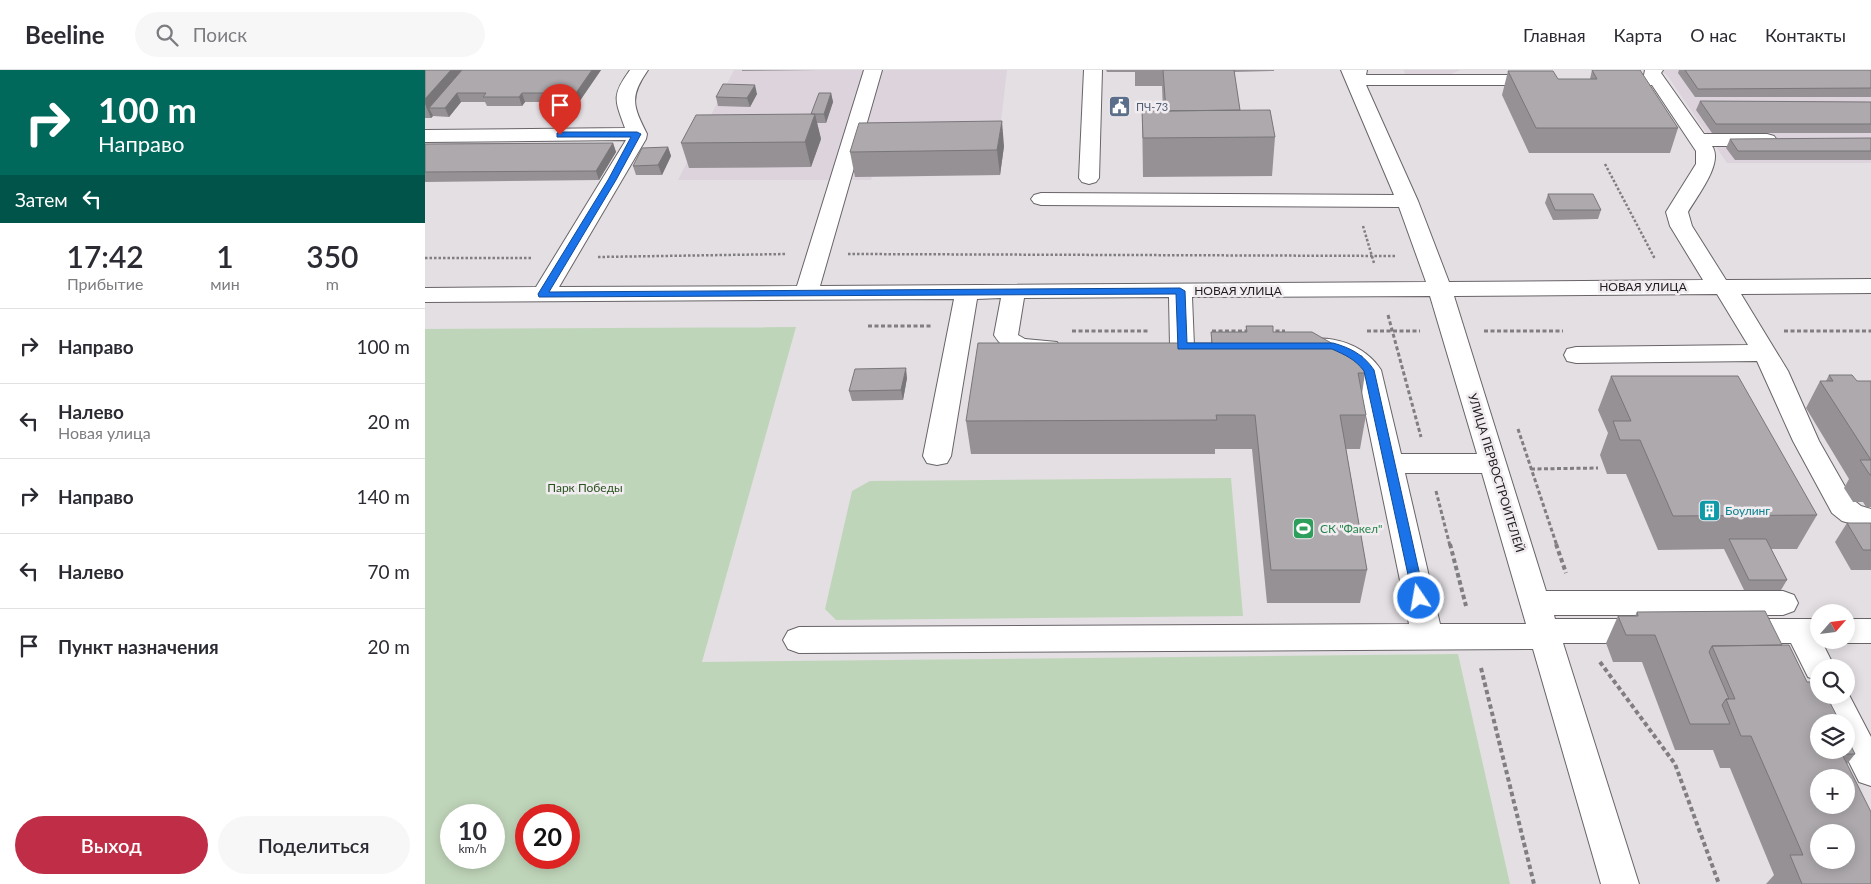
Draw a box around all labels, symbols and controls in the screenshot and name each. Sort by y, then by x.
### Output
search box [135,12,485,57]
text: Beeline [25,20,105,49]
icon: search [153,21,181,49]
text: Поиск [193,23,247,46]
text: Главная [1523,24,1586,46]
text: Карта [1614,24,1662,46]
text: О нас [1690,24,1737,46]
text: Контакты [1765,24,1846,46]
pin [539,84,581,135]
text: 100 m [98,88,197,130]
icon: right [15,90,80,155]
icon: arrive [546,91,574,119]
public building icon: ПЧ-73 [1108,95,1132,119]
place label: ПЧ-73 [1136,100,1168,113]
text: Направо [98,130,184,157]
icon: left [78,185,106,213]
text: Затем [15,188,68,211]
text: 17:42 [67,238,144,274]
text: 1 [216,238,234,274]
text: 350 [306,238,358,274]
text: Прибытие [67,274,143,293]
text: мин [210,274,240,293]
text: m [326,274,339,293]
street label: НОВАЯ УЛИЦА [1599,279,1688,294]
street label: НОВАЯ УЛИЦА [1194,283,1283,298]
icon: right [15,332,43,360]
text: Направо [58,335,134,358]
text: 100 m [356,335,410,358]
street label: УЛИЦА ПЕРВОСТРОИТЕЛЕЙ [1465,392,1528,554]
text: Налево [58,400,124,423]
icon: left [15,407,43,435]
text: 20 m [367,410,410,433]
text: Новая улица [58,423,151,442]
park label: Парк Победы [547,480,623,495]
icon: right [15,482,43,510]
text: Направо [58,485,134,508]
text: 140 m [356,485,410,508]
building icon: Боулинг [1697,499,1721,523]
place label: Боулинг [1725,503,1770,518]
sports icon: СК "Факел" [1292,517,1316,541]
place label: СК "Факел" [1320,521,1383,536]
icon: left [15,557,43,585]
text: Налево [58,560,124,583]
text: 70 m [367,560,410,583]
position arrow [1392,571,1444,623]
north arrow [1810,604,1855,649]
map controls [1810,604,1855,869]
icon: arrive [15,632,43,660]
text: Пункт назначения [58,635,219,658]
text: 20 m [367,635,410,658]
button: search [1810,659,1855,704]
button: layers [1810,714,1855,759]
button: + [1810,769,1855,814]
speed limit sign: 20 [515,804,580,869]
text: 10 [458,815,487,845]
button: Выход [15,816,208,874]
button: Поделиться [218,816,410,874]
button: − [1810,824,1855,869]
text: km/h [458,841,487,856]

